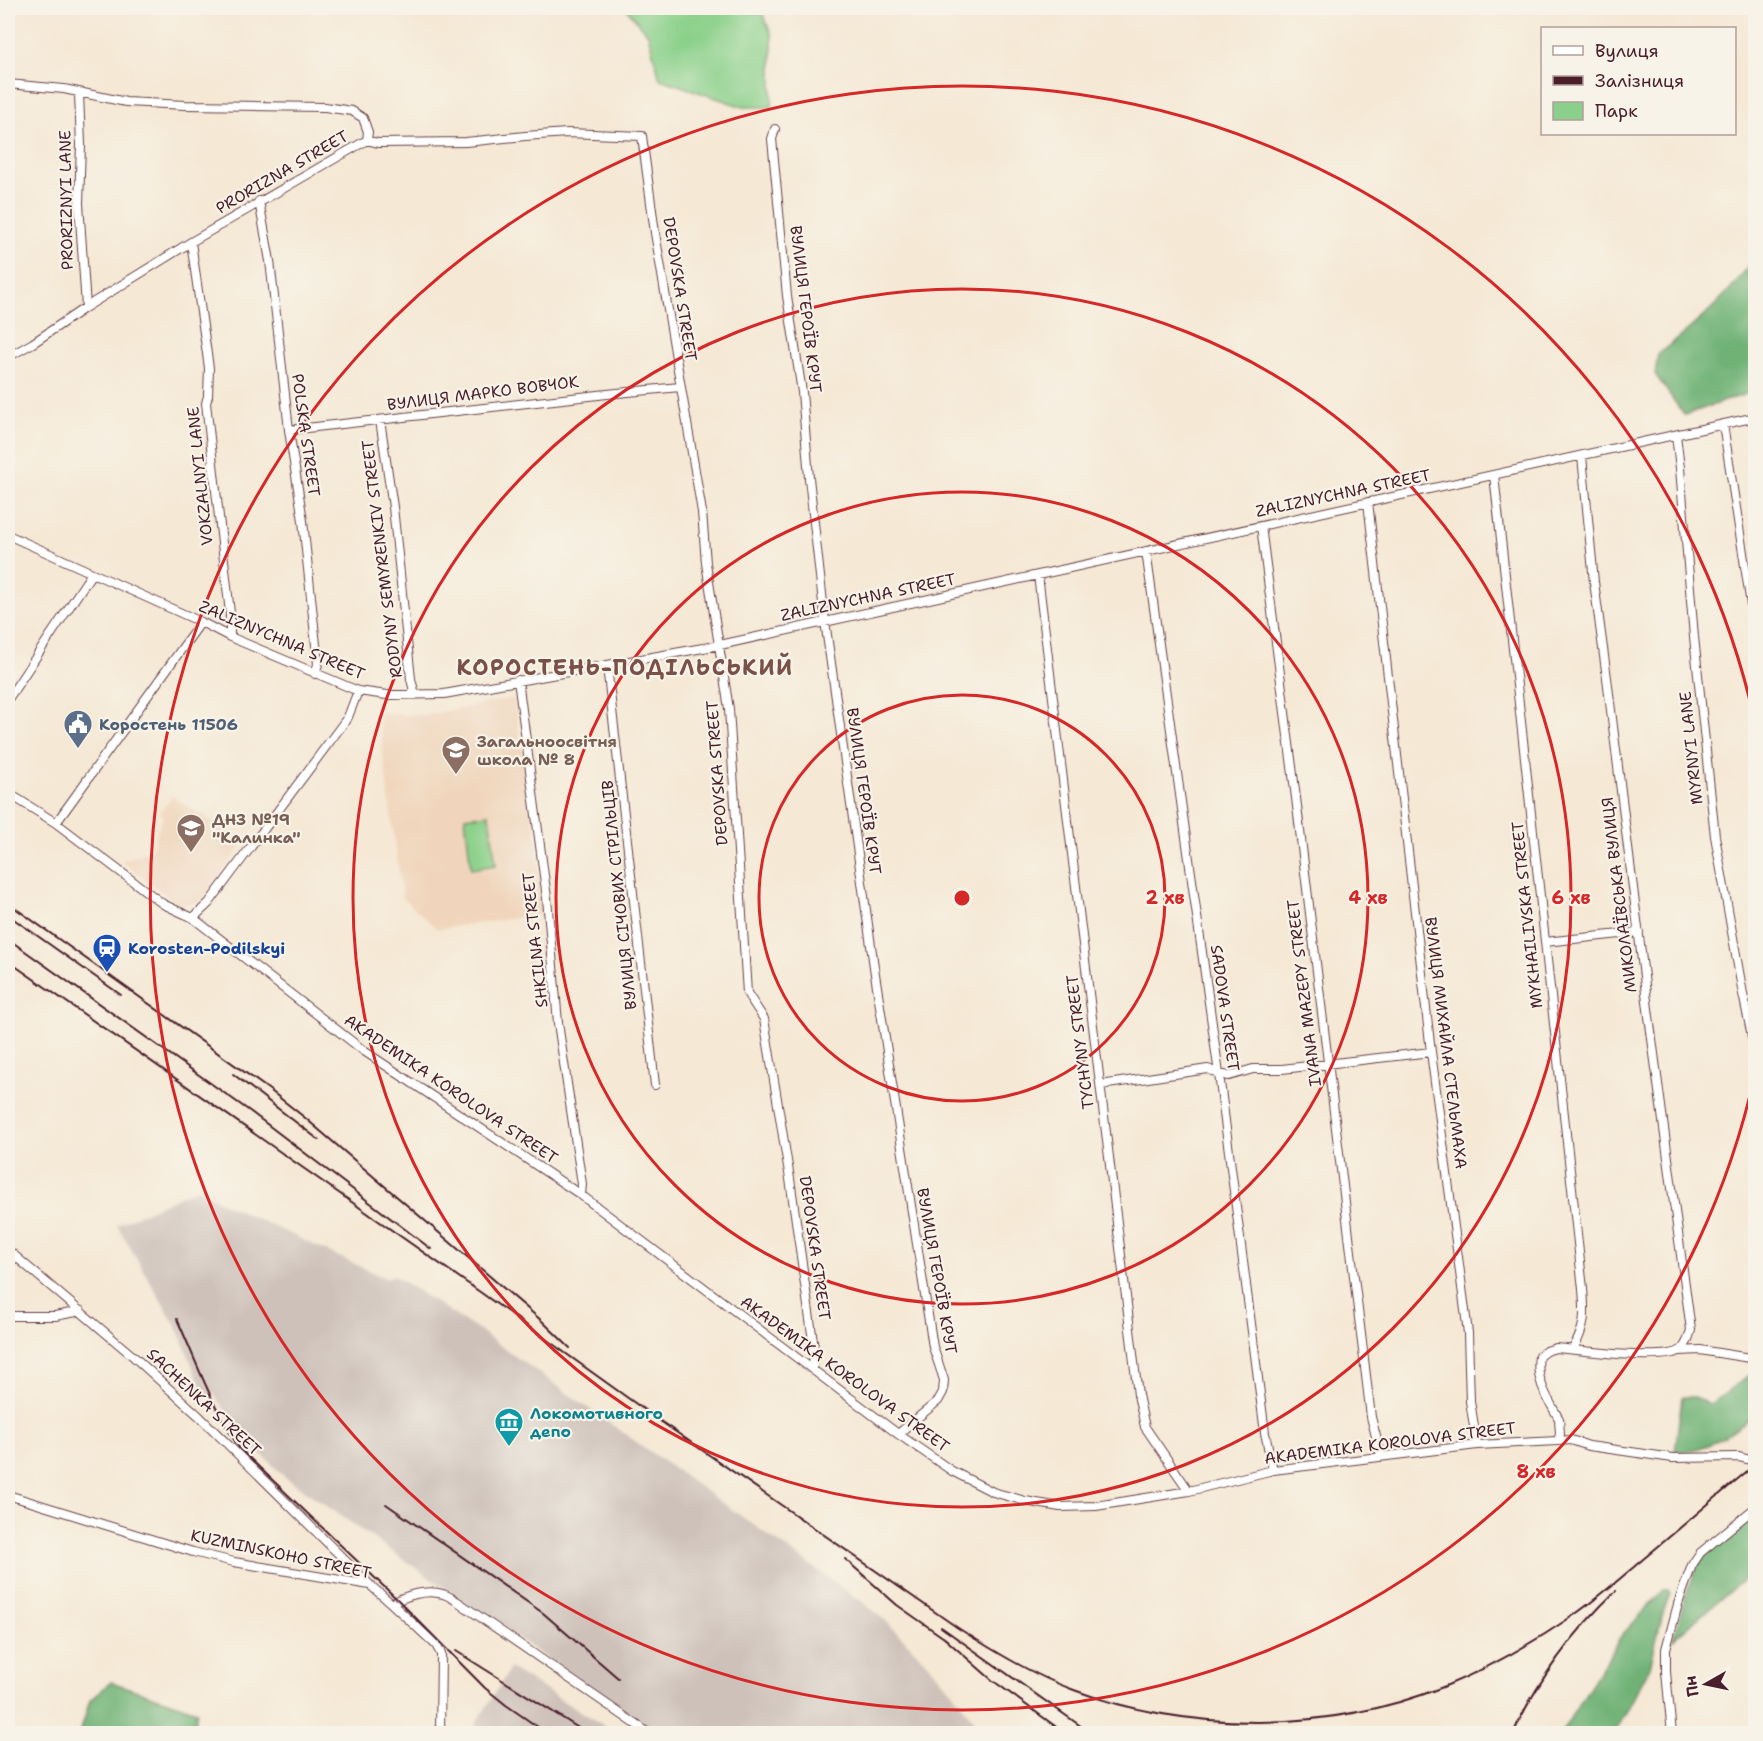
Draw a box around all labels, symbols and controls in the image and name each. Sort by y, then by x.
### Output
legend [1541,27,1736,135]
text: Вулиця [1595,39,1659,63]
text: Залізниця [1595,69,1684,93]
text: Парк [1595,99,1638,123]
street label: PRORIZNA STREET [212,125,352,218]
street label: PRORIZNYI LANE [54,130,78,270]
street label: DEPOVSKA STREET [658,216,702,363]
street label: ВУЛИЦЯ ГЕРОЇВ КРУТ [785,224,827,394]
street label: ВУЛИЦЯ МАРКО ВОВЧОК [386,371,581,415]
street label: POLSKA STREET [287,372,325,498]
street label: VOKZALNYI LANE [182,405,218,547]
street label: RODYNY SEMYRENKIV STREET [357,439,407,679]
street label: ZALIZNYCHNA STREET [1254,464,1433,522]
street label: ZALIZNYCHNA STREET [779,568,958,626]
street label: ZALIZNYCHNA STREET [196,595,368,685]
district label: КОРОСТЕНЬ-ПОДІЛЬСЬКИЙ [456,652,794,682]
street label: MYRNYI LANE [1675,690,1707,806]
street label: DEPOVSKA STREET [701,700,733,846]
street label: ВУЛИЦЯ ГЕРОЇВ КРУТ [842,706,886,876]
public building icon: Коростень 11506 [62,708,94,750]
place label: Коростень 11506 [99,714,238,735]
place label: Загальноосвітня школа № 8 [477,731,617,770]
school or university icon: Загальноосвітня школа № 8 [440,734,472,776]
street label: ВУЛИЦЯ СІЧОВИХ СТРІЛЬЦІВ [596,779,642,1011]
street label: МИКОЛАЇВСЬКА ВУЛИЦЯ [1597,796,1641,994]
place label: ДНЗ №19 "Калинка" [212,809,301,848]
school or university icon: ДНЗ №19 "Калинка" [175,812,207,854]
street label: MYKHAILIVSKA STREET [1507,820,1547,1010]
street label: SHKILNA STREET [517,871,553,1009]
text: 2 хв [1145,886,1185,910]
text: 4 хв [1348,886,1388,910]
text: 6 хв [1551,886,1591,910]
centre of rings [952,888,972,908]
street label: IVANA MAZEPY STREET [1282,898,1326,1088]
street label: ВУЛИЦЯ МИХАЙЛА СТЕЛЬМАХА [1420,916,1472,1170]
station icon: Korosten-Podilskyi [91,932,123,974]
place label: Korosten-Podilskyi [128,938,285,959]
street label: SADOVA STREET [1206,943,1244,1073]
street label: TYCHYNY STREET [1061,973,1099,1110]
street label: AKADEMIKA KOROLOVA STREET [340,1009,562,1169]
street label: DEPOVSKA STREET [794,1175,836,1322]
street label: ВУЛИЦЯ ГЕРОЇВ КРУТ [912,1186,962,1356]
street label: AKADEMIKA KOROLOVA STREET [736,1291,954,1457]
street label: SACHENKA STREET [142,1344,266,1461]
place label: Локомотивного депо [530,1403,663,1442]
museum icon: Локомотивного депо [493,1406,525,1448]
street label: AKADEMIKA KOROLOVA STREET [1263,1417,1517,1469]
text: 8 хв [1516,1460,1556,1484]
street label: KUZMINSKOHO STREET [189,1525,373,1583]
north arrow [1676,1654,1736,1714]
text: Пн [1680,1674,1704,1698]

